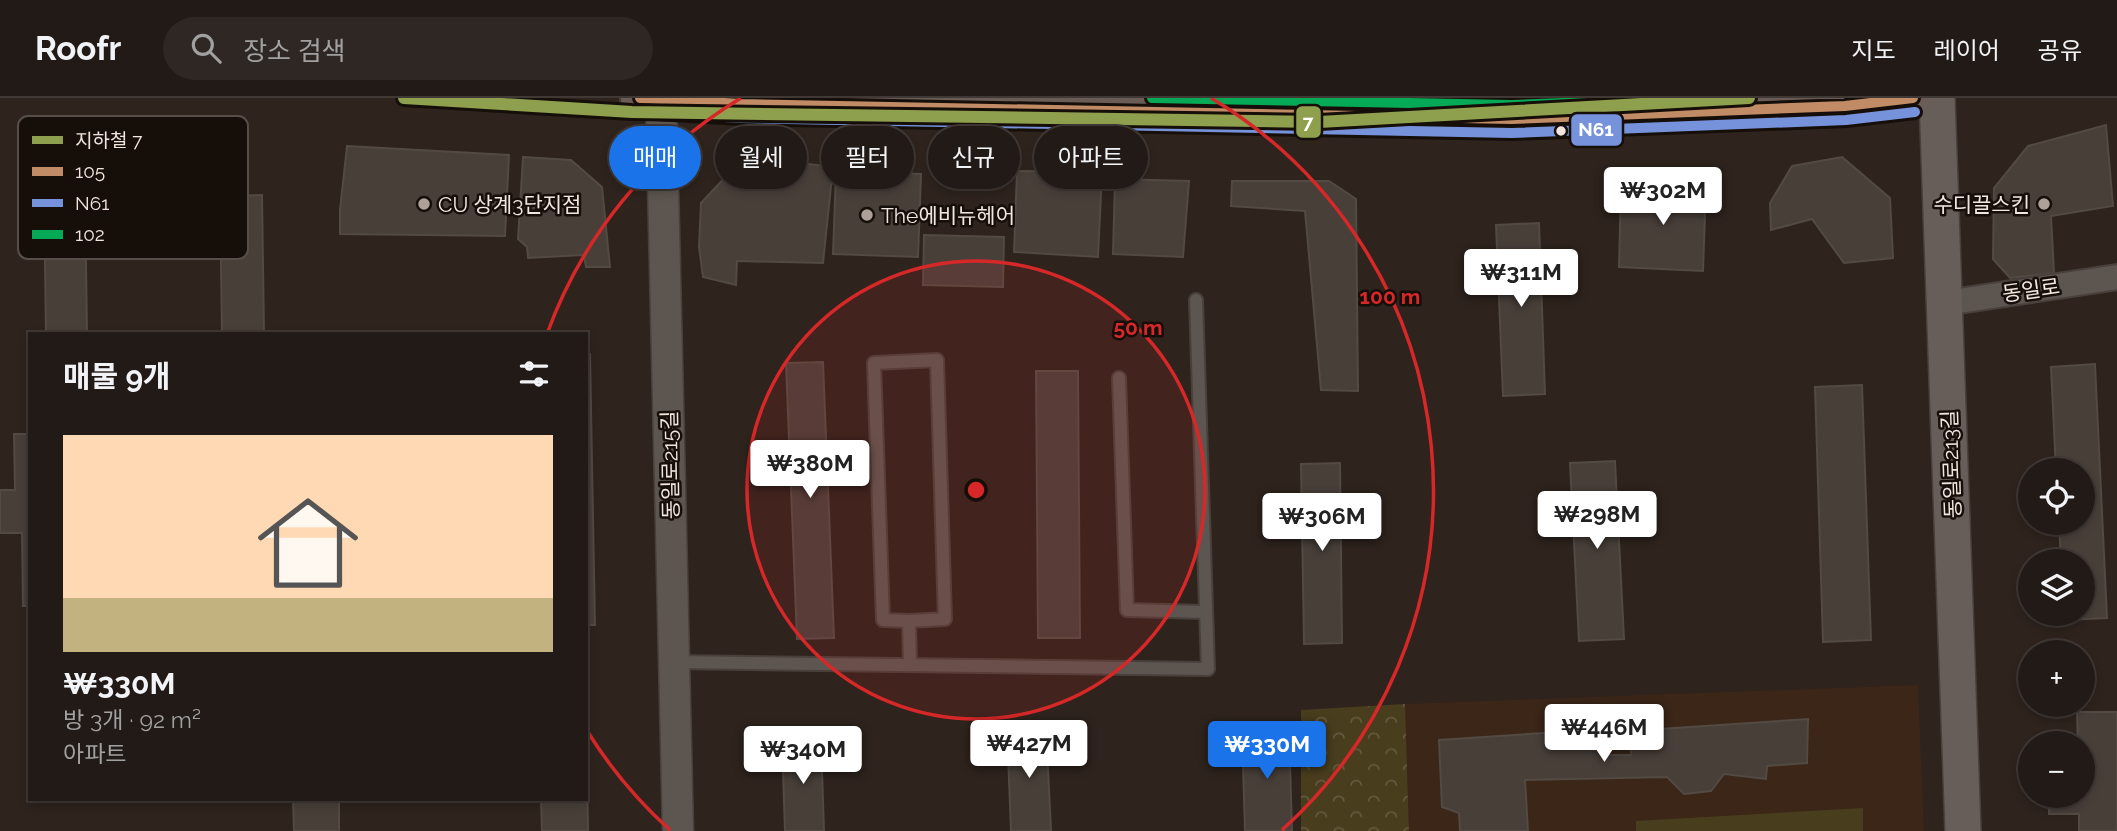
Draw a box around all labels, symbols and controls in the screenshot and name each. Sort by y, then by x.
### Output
search box [163,17,653,80]
text: Roofr [35,29,121,68]
icon: search [187,29,225,67]
text: 장소 검색 [243,36,345,66]
text: 지도 [1851,36,1896,65]
text: 레이어 [1934,36,2000,65]
text: 공유 [2038,36,2082,65]
line badge: 7 [1295,105,1322,139]
text: 7 [1303,111,1314,133]
line badge: N61 [1570,113,1623,147]
legend [18,116,248,259]
text: N61 [1578,118,1614,140]
unlabelled marker [1554,124,1568,138]
chip: 매매 [609,126,701,189]
chip: 월세 [715,126,807,189]
chip: 필터 [821,126,914,189]
chip: 신규 [928,126,1020,189]
chip: 아파트 [1034,126,1148,189]
text: 지하철 7 [75,129,142,151]
text: 105 [75,160,105,182]
pin: ₩302M [1614,167,1712,227]
text: ₩302M [1620,176,1706,203]
text: N61 [75,192,109,214]
place label: CU 상계3단지점 [438,192,581,217]
place label: 수디끌스킨 [1933,192,2030,217]
marker: CU 상계3단지점 [416,196,432,212]
marker: 수디끌스킨 [2036,196,2052,212]
place label: The에비뉴헤어 [881,203,1015,228]
marker: The에비뉴헤어 [859,207,875,223]
text: 102 [75,223,105,245]
pin: ₩311M [1472,250,1570,309]
text: ₩311M [1480,258,1562,285]
street label: 동일로 [2001,274,2061,306]
text: 100 m [1360,284,1420,309]
text: 50 m [1113,315,1163,340]
icon: filters [515,355,553,393]
text: 매물 9개 [63,359,171,394]
street label: 동일로213길 [1937,409,1965,519]
street label: 동일로215길 [657,410,683,520]
pin: ₩380M [761,440,859,500]
text: ₩380M [766,449,854,476]
map controls [2018,458,2095,808]
button: locate [2018,458,2095,535]
centre of rings [964,478,988,502]
icon: home [245,480,371,606]
pin: ₩298M [1548,491,1646,551]
pin: ₩306M [1273,494,1371,553]
text: ₩298M [1554,500,1640,527]
text: ₩306M [1278,502,1366,529]
button: layers [2018,549,2095,626]
button: + [2018,640,2095,717]
text: ₩330M [63,666,175,701]
pin: ₩446M [1555,704,1653,764]
text: 방 3개 · 92 m² [63,706,201,733]
text: ₩446M [1561,713,1647,740]
pin: ₩427M [980,720,1078,780]
pin: ₩330M [1218,722,1316,781]
pin: ₩340M [754,726,852,786]
text: ₩427M [986,729,1072,756]
text: ₩330M [1224,730,1310,757]
button: − [2018,731,2095,808]
text: ₩340M [760,735,846,762]
text: 아파트 [63,740,126,767]

